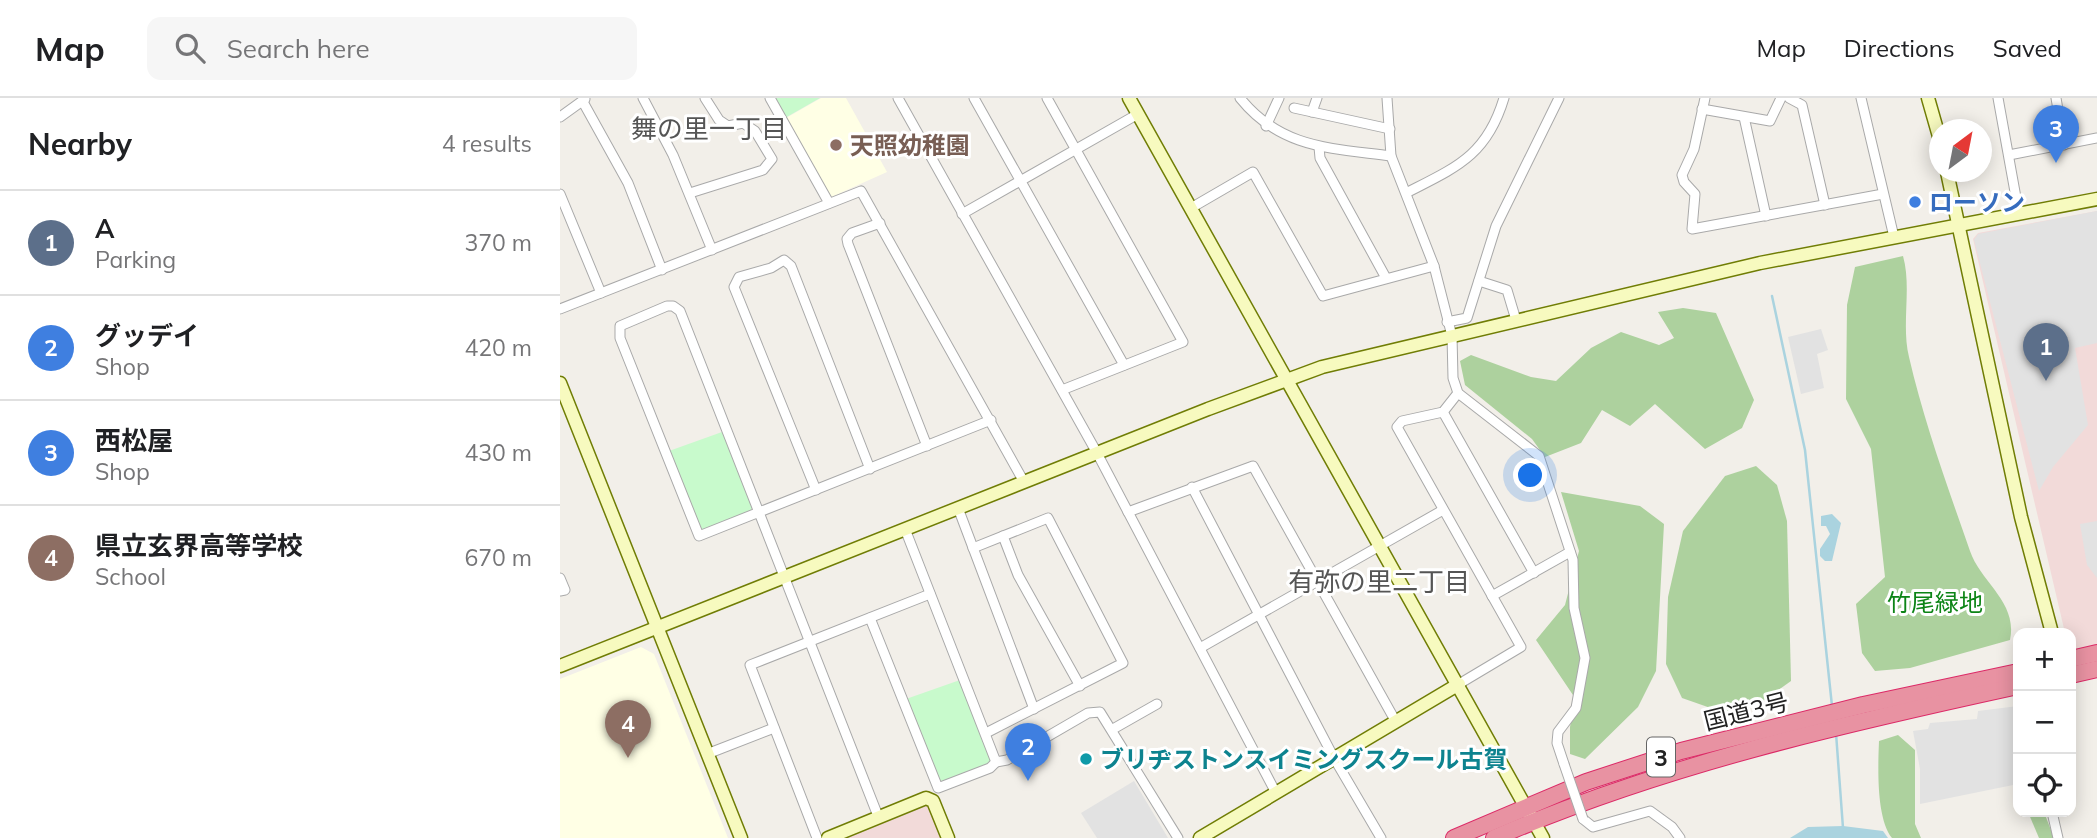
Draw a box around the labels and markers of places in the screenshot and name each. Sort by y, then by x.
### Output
pin: 3 [2033,105,2079,163]
place label: 天照幼稚園 [850,130,970,160]
marker: 天照幼稚園 [828,137,844,153]
place label: ローソン [1929,187,2025,217]
marker: ローソン [1907,194,1923,210]
pin: 1 [2023,323,2069,381]
pin: 4 [605,700,651,758]
pin: 2 [1005,723,1051,781]
place label: ブリヂストンスイミングスクール古賀 [1100,744,1508,774]
marker: ブリヂストンスイミングスクール古賀 [1078,751,1094,767]

